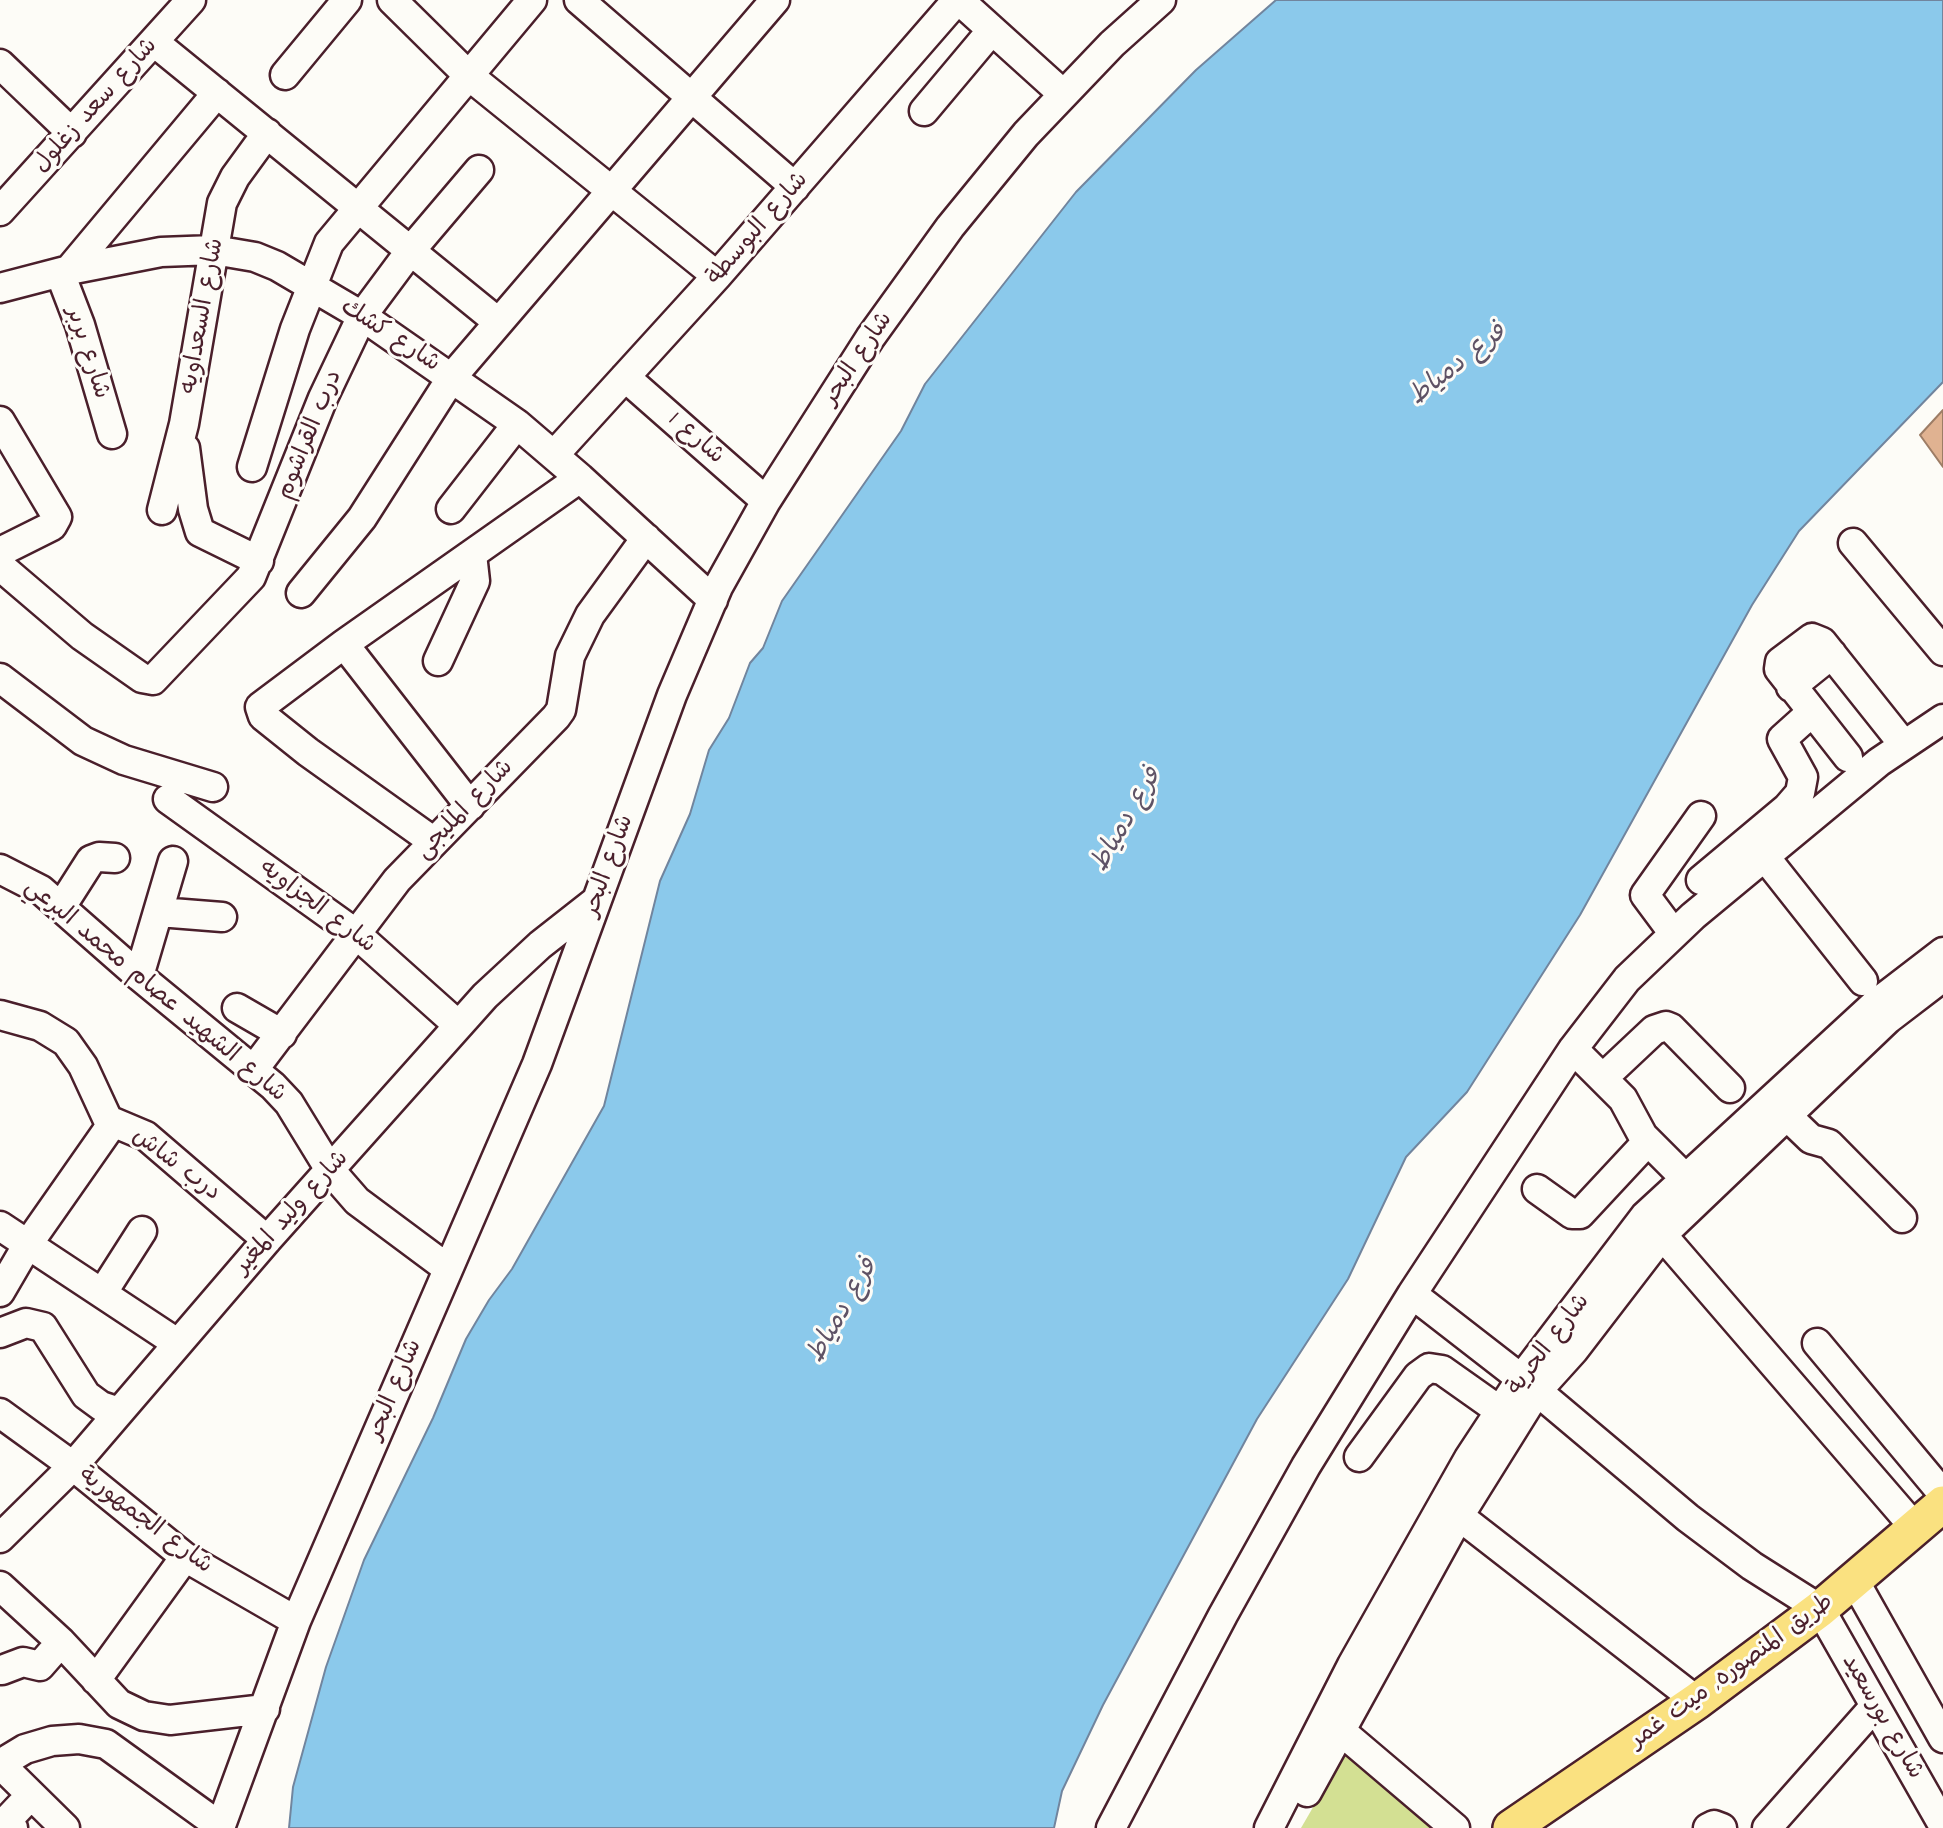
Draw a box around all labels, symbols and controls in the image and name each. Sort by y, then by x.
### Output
street label: شارع سعد زغلول [28,32,164,180]
street label: شارع البوسطة [701,166,815,292]
street label: شارع السعداويه [175,236,231,396]
street label: شارع كشك [335,293,445,379]
street label: شارع بربر [59,303,115,403]
street label: شارع البحر [816,307,900,411]
water label: فرع دمياط [1403,317,1513,413]
street label: درب القراشوم [271,366,349,504]
street label: شارع 1 [662,407,730,471]
street label: شارع المليجى [410,754,520,866]
water label: فرع دمياط [1085,763,1169,877]
street label: شارع البحر [577,811,641,921]
street label: شارع الجزاويه [253,854,381,960]
street label: شارع الشهيد عصام محمد البرعي [18,873,292,1109]
street label: درب شاش [126,1122,226,1208]
street label: شارع وليد المغير [229,1145,355,1281]
water label: فرع دمياط [801,1254,885,1368]
street label: شارع الحرية [1501,1288,1597,1402]
street label: شارع البحر [361,1335,429,1445]
street label: شارع الجمهورية [72,1461,218,1581]
street label: طريق المنصوره, ميت غمر [1624,1588,1840,1756]
street label: شارع بورسعيد [1835,1650,1929,1784]

